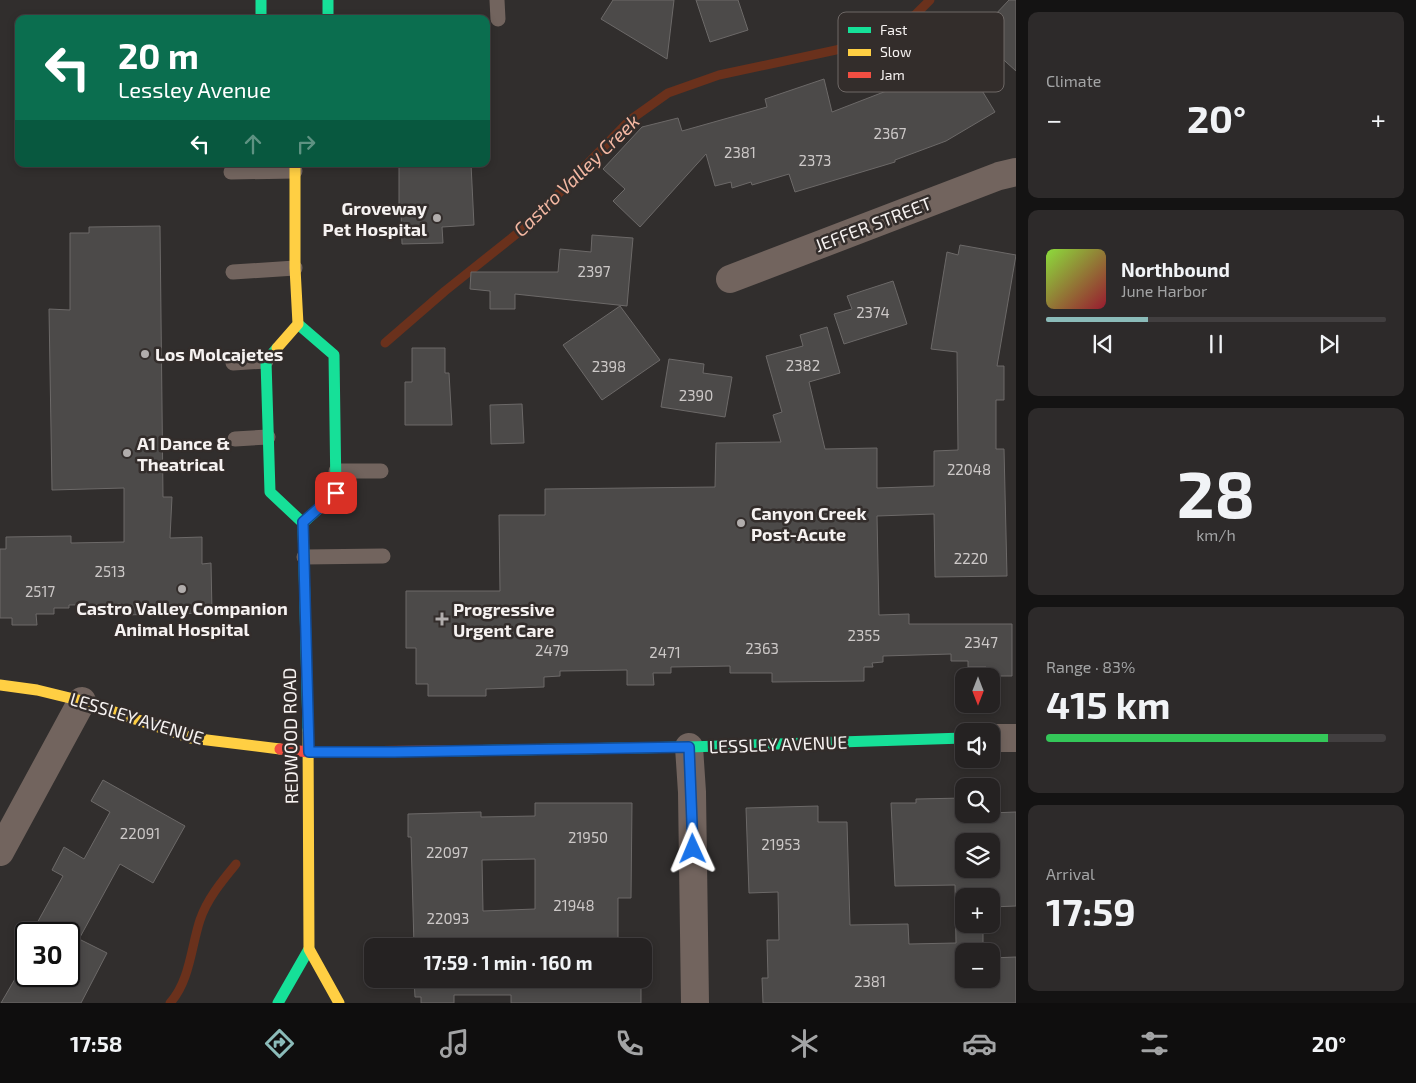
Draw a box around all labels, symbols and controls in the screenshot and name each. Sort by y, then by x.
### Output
legend [838,12,1004,92]
text: Fast [880,21,907,38]
text: 20 m [118,34,199,76]
icon: left [35,35,100,100]
text: Slow [880,43,912,60]
text: Jam [880,66,905,83]
text: Climate [1046,71,1101,90]
text: Lessley Avenue [118,76,271,102]
text: 20° [1187,95,1246,141]
text: − [1046,102,1062,136]
text: + [1371,102,1386,136]
water label: Castro Valley Creek [508,109,645,242]
house number: 2367 [873,124,907,142]
icon: left [186,130,214,158]
icon: ahead [239,130,267,158]
icon: right [292,130,320,158]
house number: 2381 [724,143,756,161]
house number: 2373 [799,151,831,169]
street label: JEFFER STREET [812,191,935,256]
place label: Groveway Pet Hospital [323,197,428,240]
marker: Groveway Pet Hospital [431,212,443,224]
text: Northbound [1121,258,1230,281]
house number: 2397 [577,262,611,280]
text: June Harbor [1121,281,1208,300]
house number: 2374 [856,303,890,321]
icon: previous [1089,330,1117,358]
icon: pause [1202,330,1230,358]
icon: next [1315,330,1343,358]
place label: Los Molcajetes [155,343,283,365]
marker: Los Molcajetes [139,348,151,360]
house number: 2382 [786,356,820,374]
house number: 2398 [592,357,626,375]
house number: 2390 [679,386,713,404]
place label: A1 Dance & Theatrical [137,432,230,475]
marker: A1 Dance & Theatrical [121,447,133,459]
text: 28 [1177,453,1255,531]
house number: 22048 [947,460,991,478]
pin [315,472,357,514]
icon: arrive [322,479,350,507]
place label: Canyon Creek Post-Acute [751,502,867,545]
marker: Canyon Creek Post-Acute [735,517,747,529]
text: km/h [1196,525,1236,544]
house number: 2220 [954,549,988,567]
house number: 2513 [95,562,125,580]
house number: 2517 [25,582,55,600]
marker: Castro Valley Companion Animal Hospital [176,583,188,595]
place label: Castro Valley Companion Animal Hospital [76,597,288,640]
place label: Progressive Urgent Care [453,598,555,641]
marker: Progressive Urgent Care [435,612,449,626]
house number: 2355 [848,626,880,644]
house number: 2347 [964,633,998,651]
house number: 2363 [745,639,779,657]
house number: 2479 [535,641,569,659]
house number: 2471 [649,643,681,661]
text: Range · 83% [1046,657,1135,676]
street label: REDWOOD ROAD [278,668,302,804]
north arrow [955,668,1000,712]
map controls [955,668,1000,988]
text: 415 km [1046,681,1171,727]
street label: LESSLEY AVENUE [68,687,206,749]
button: sound [955,723,1000,768]
street label: LESSLEY AVENUE [708,731,848,757]
button: search [955,778,1000,823]
position arrow [666,822,718,874]
house number: 22091 [120,824,160,842]
house number: 21950 [568,828,608,846]
button: layers [955,833,1000,878]
house number: 21953 [761,835,801,853]
house number: 22097 [426,843,468,861]
text: Arrival [1046,864,1095,883]
button: + [955,888,1000,933]
text: 17:59 [1046,888,1136,934]
house number: 21948 [553,896,595,914]
house number: 22093 [427,909,469,927]
speed limit sign: 30 [15,922,80,987]
button: − [955,943,1000,988]
text: 17:59 · 1 min · 160 m [424,951,592,974]
house number: 2381 [854,972,886,990]
icon: directions [262,1026,297,1061]
icon: music [437,1026,472,1061]
icon: phone [612,1026,647,1061]
icon: climate [787,1026,822,1061]
icon: car [962,1026,997,1061]
icon: filters [1137,1026,1172,1061]
text: 17:58 [70,1030,123,1056]
text: 20° [1312,1030,1346,1056]

